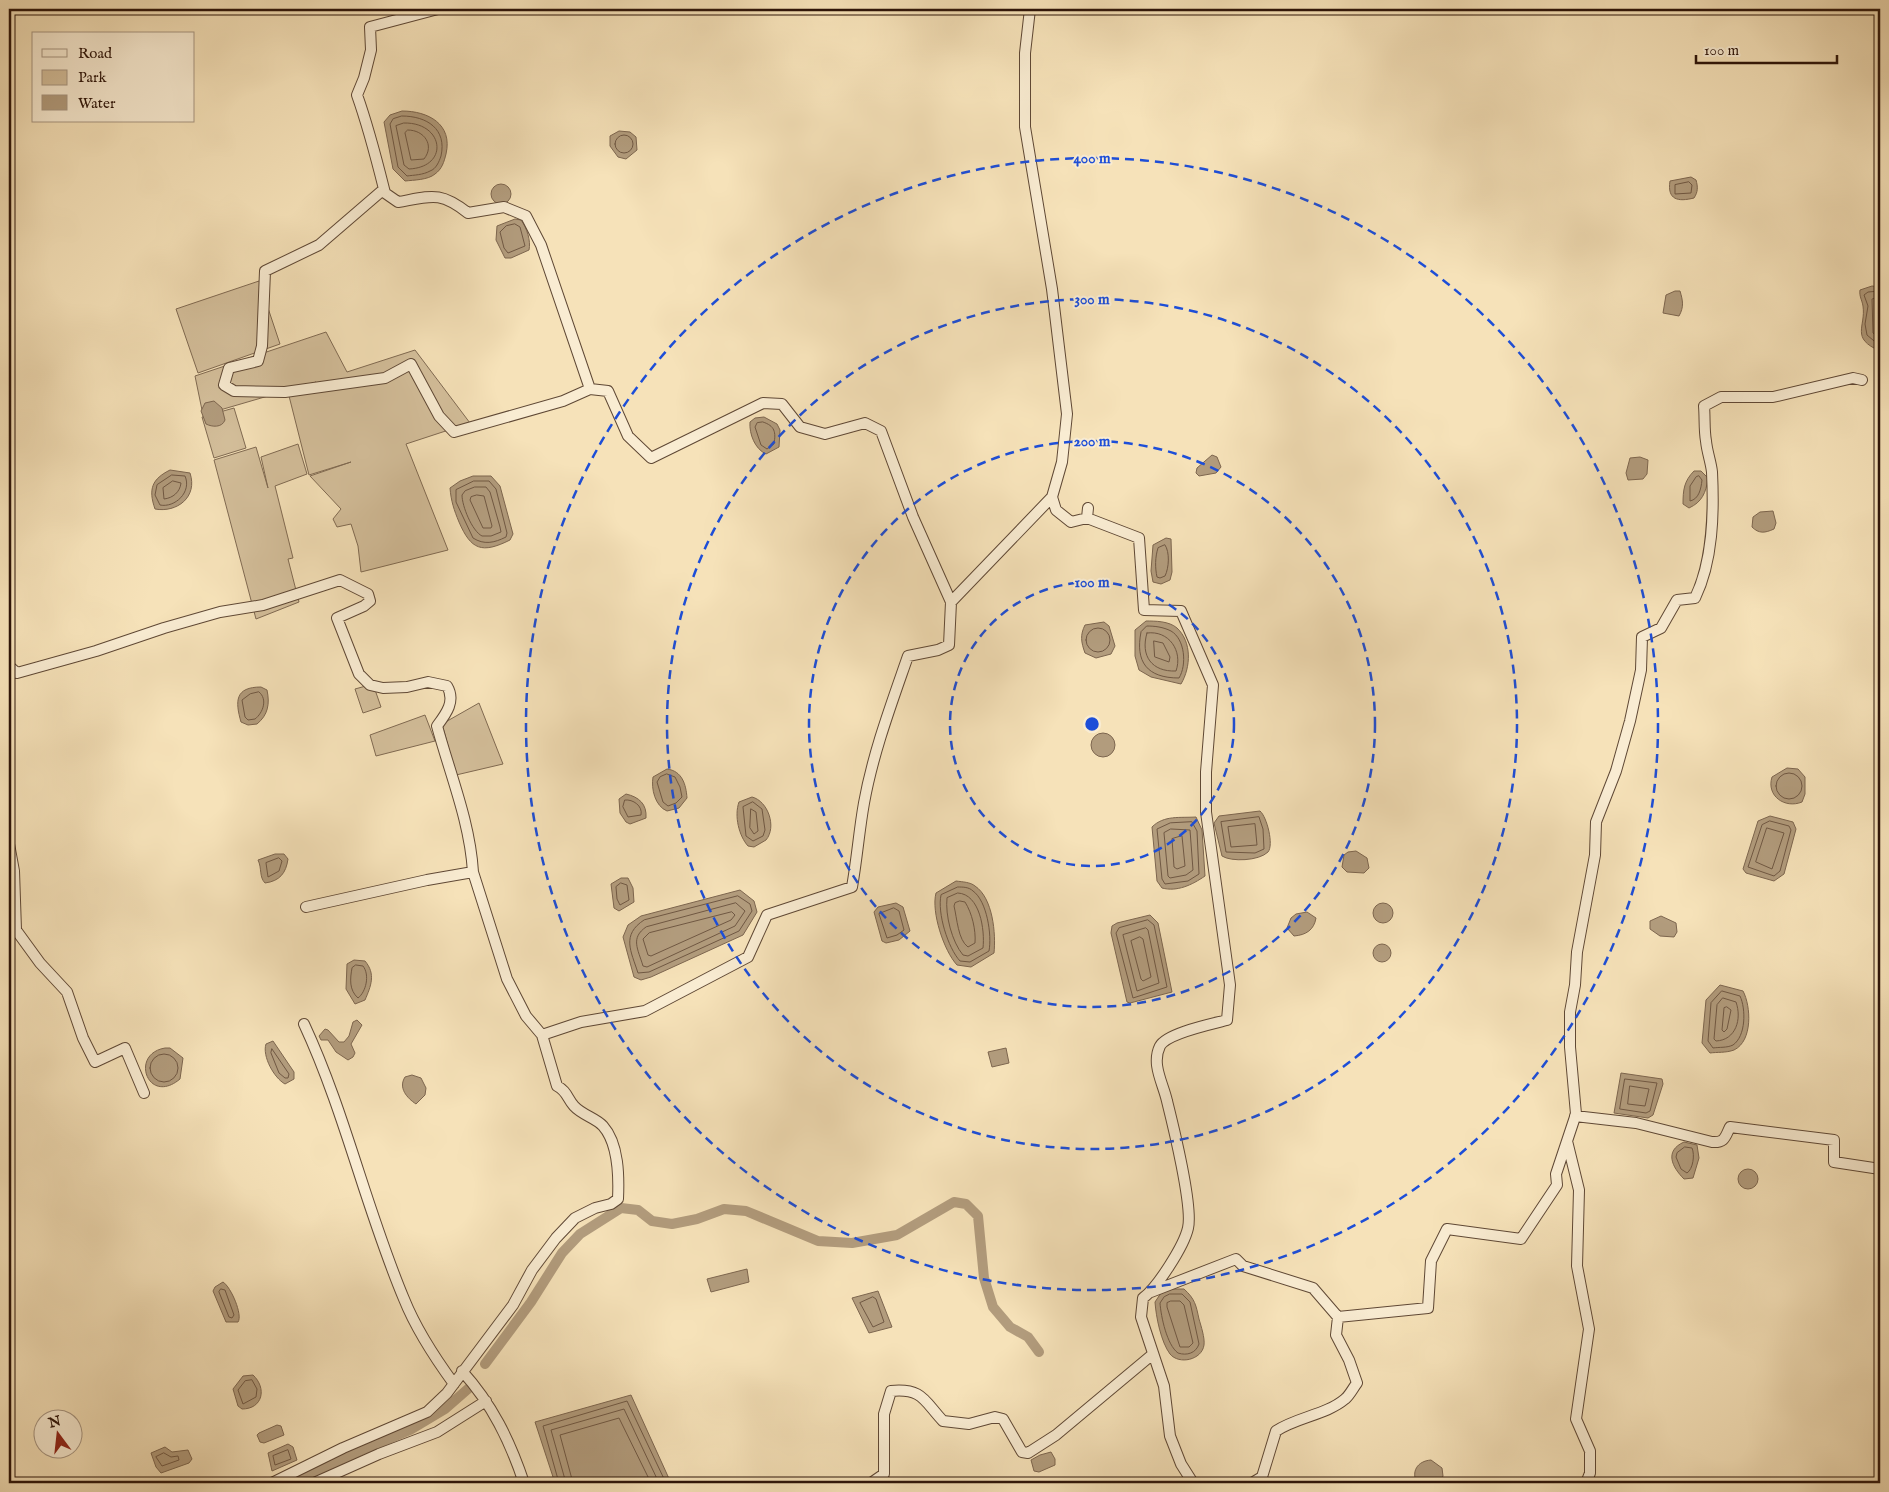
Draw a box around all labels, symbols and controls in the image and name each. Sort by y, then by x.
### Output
legend [32,32,195,122]
scale bar [1696,32,1838,64]
text: 100 m [1704,41,1740,60]
text: Road [78,44,113,63]
text: Park [78,68,108,87]
text: Water [78,94,116,113]
text: 400 m [1074,149,1111,168]
text: 300 m [1074,290,1110,309]
text: 200 m [1074,432,1111,451]
text: 100 m [1074,573,1110,592]
centre of rings [1083,715,1101,733]
north arrow [32,1410,82,1460]
text: N [46,1412,63,1433]

